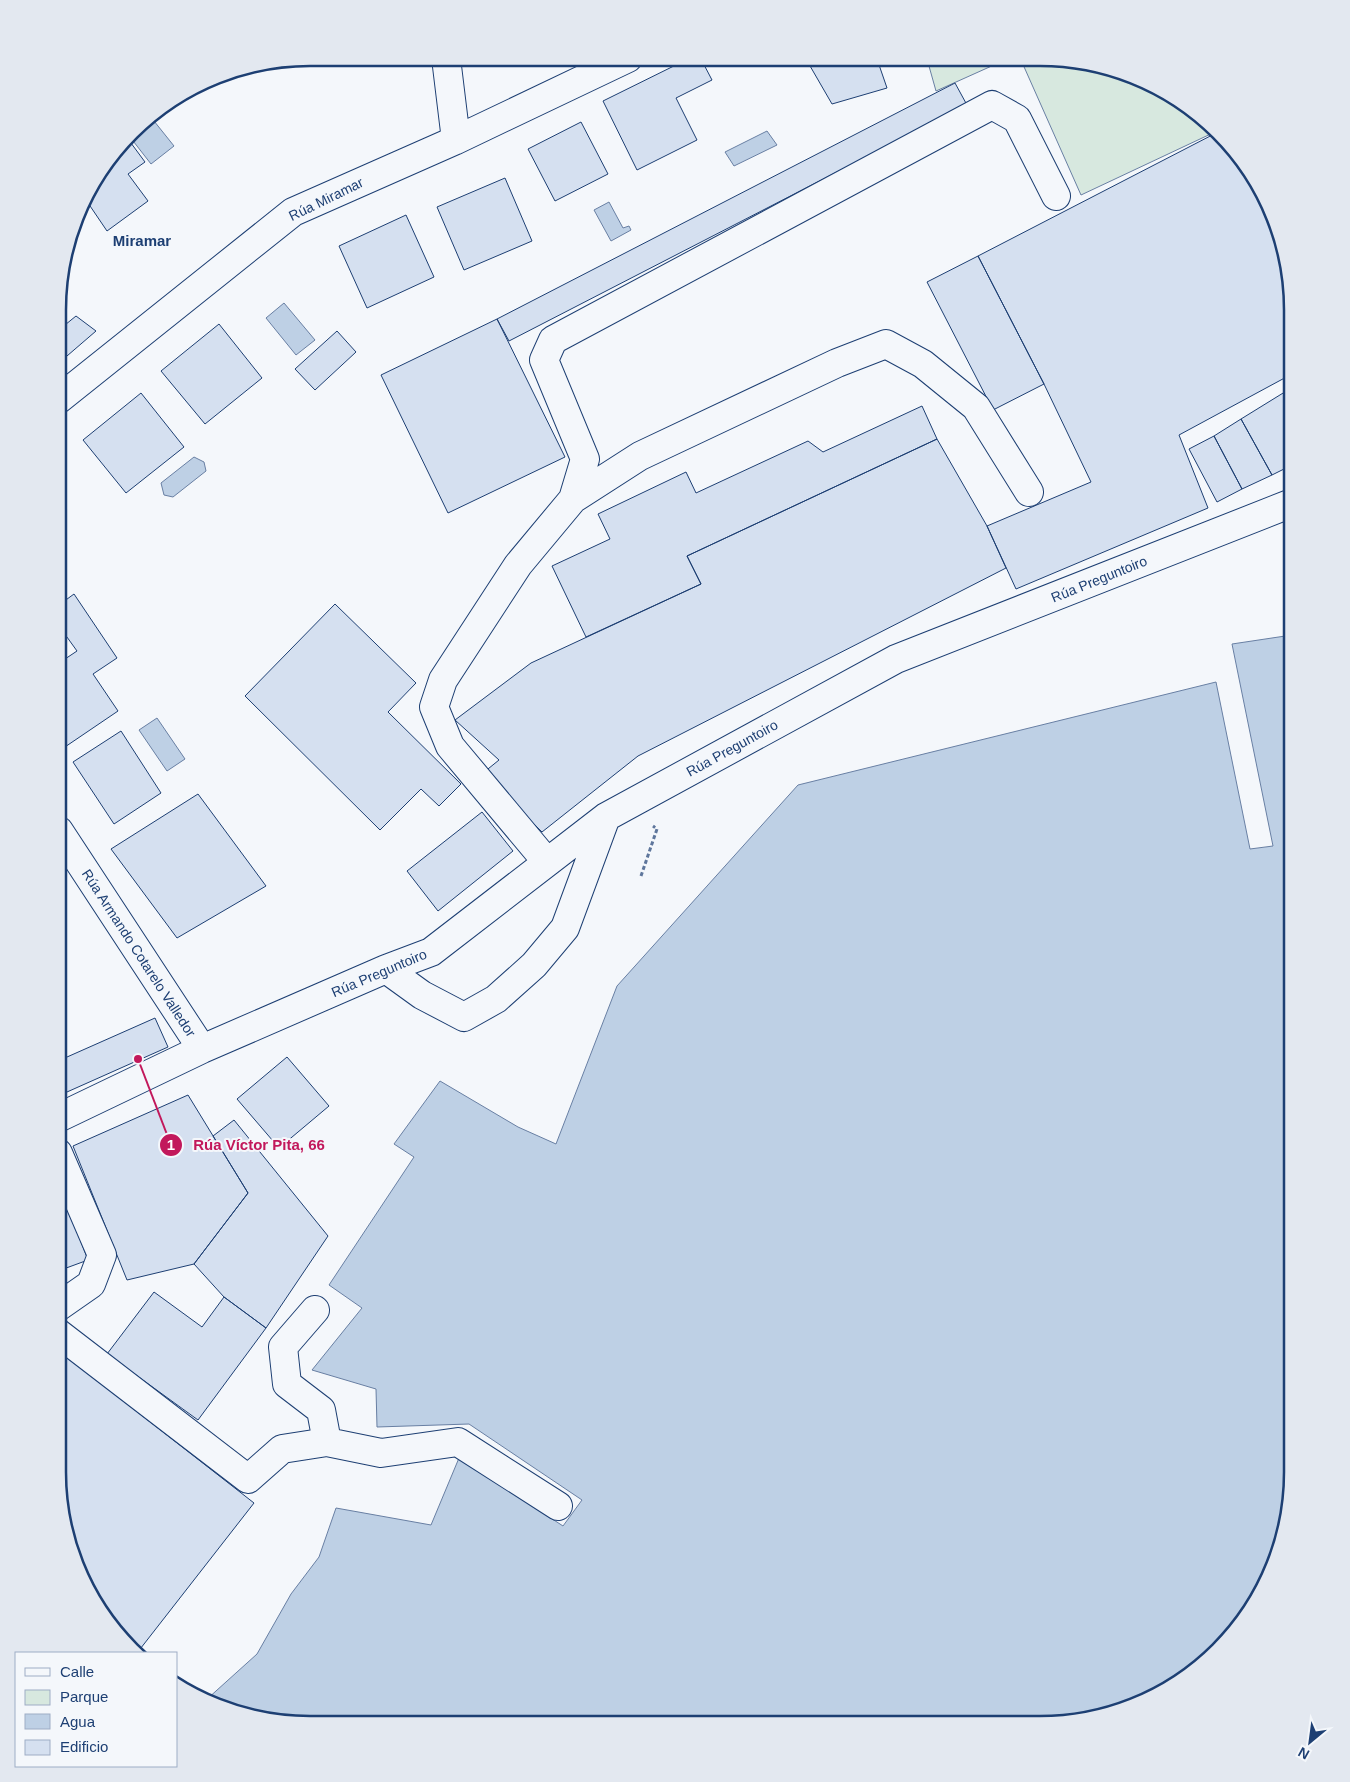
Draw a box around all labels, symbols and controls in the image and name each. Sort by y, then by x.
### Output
street label: Rúa Miramar [286,174,366,224]
district label: Miramar [113,232,171,249]
street label: Rúa Preguntoiro [1049,552,1149,606]
street label: Rúa Preguntoiro [684,716,781,780]
street label: Rúa Armando Cotarelo Valledor [79,866,199,1040]
street label: Rúa Preguntoiro [329,946,429,1000]
callout: Rúa Víctor Pita, 66 [158,1130,335,1160]
text: 1 [167,1136,175,1153]
text: Rúa Víctor Pita, 66 [193,1136,325,1153]
legend [15,1652,178,1767]
text: Calle [60,1663,94,1680]
text: Parque [60,1688,108,1705]
text: Agua [60,1713,96,1730]
north arrow [1285,1717,1335,1767]
text: Edificio [60,1738,108,1755]
text: N [1295,1744,1312,1763]

